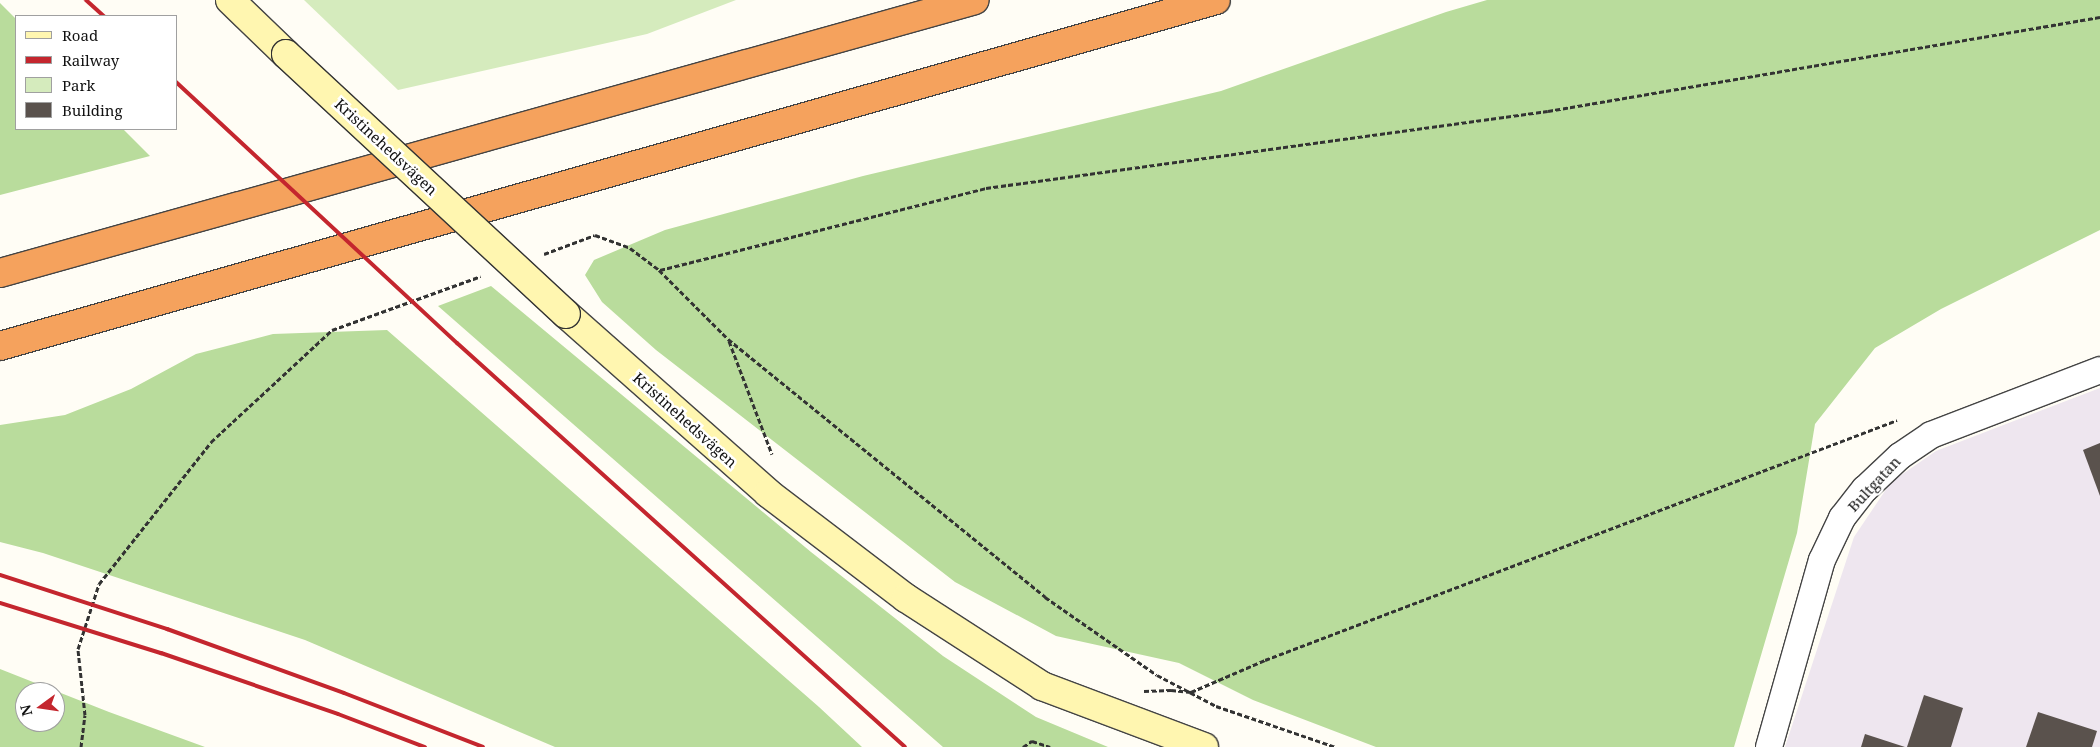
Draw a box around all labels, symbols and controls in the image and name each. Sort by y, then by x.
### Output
legend [15,15,178,130]
text: Road [62,25,98,45]
text: Railway [62,50,119,70]
text: Park [62,75,95,95]
street label: Kristinehedsvägen [331,95,441,199]
text: Building [62,100,123,120]
street label: Kristinehedsvägen [629,369,741,471]
street label: Bultgatan [1844,453,1904,515]
north arrow [15,682,65,732]
text: N [15,703,36,718]

